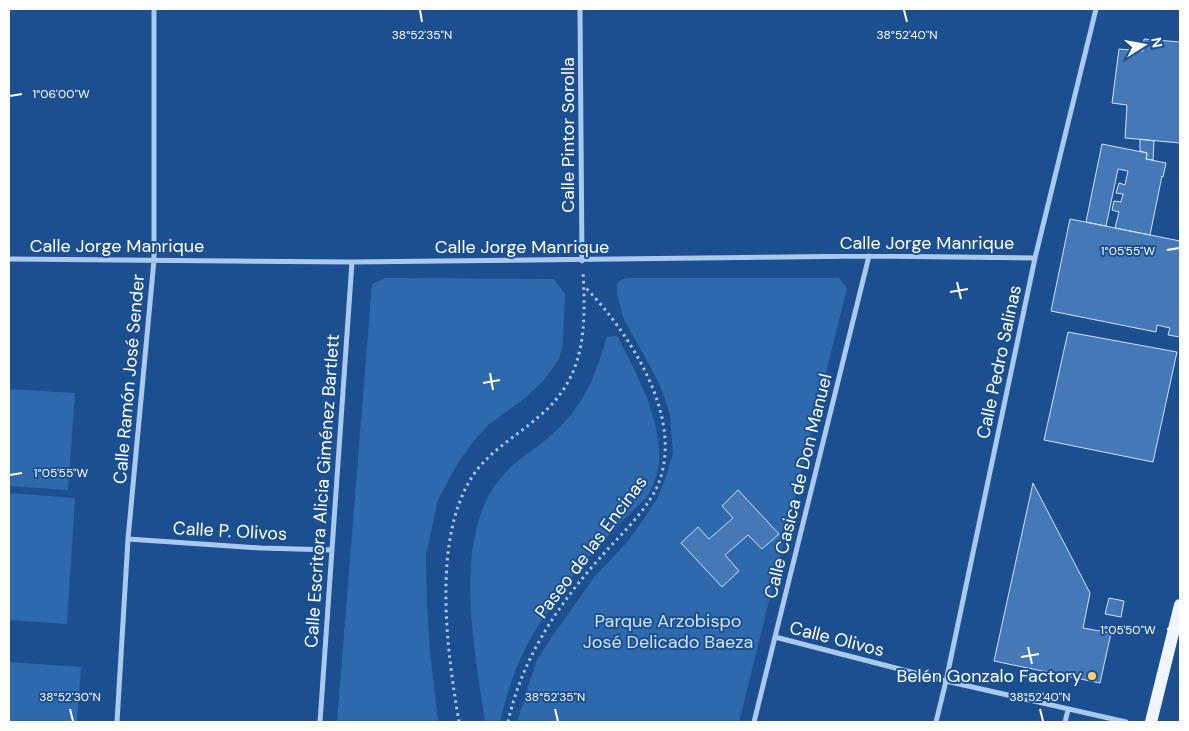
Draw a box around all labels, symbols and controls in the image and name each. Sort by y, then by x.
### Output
north arrow [1119,20,1169,70]
text: 38°52'35"N [392,27,452,43]
text: 38°52'40"N [876,27,938,43]
text: N [1147,36,1167,49]
street label: Calle Pintor Sorolla [556,57,580,213]
text: 1°06'00"W [32,86,90,102]
street label: Calle Jorge Manrique [840,231,1014,255]
street label: Calle Jorge Manrique [30,234,204,258]
street label: Calle Jorge Manrique [435,235,609,259]
text: 1°05'55"W [1101,243,1156,259]
street label: Calle Ramón José Sender [108,273,150,485]
street label: Calle Pedro Salinas [971,283,1027,441]
street label: Calle Escritora Alicia Giménez Bartlett [299,333,345,649]
street label: Calle Casica de Don Manuel [758,371,838,601]
text: 1°05'55"W [34,465,89,481]
street label: Paseo de las Encinas [529,471,653,623]
street label: Calle P. Olivos [172,516,288,546]
park label: Parque Arzobispo José Delicado Baeza [583,609,753,654]
street label: Calle Olivos [787,616,887,662]
text: 1°05'50"W [1100,622,1156,638]
place label: Belén Gonzalo Factory [896,664,1082,688]
marker: Belén Gonzalo Factory [1086,670,1098,682]
text: 38°52'30"N [39,689,101,705]
text: 38°52'35"N [525,689,585,705]
text: 38°52'40"N [1009,689,1071,705]

